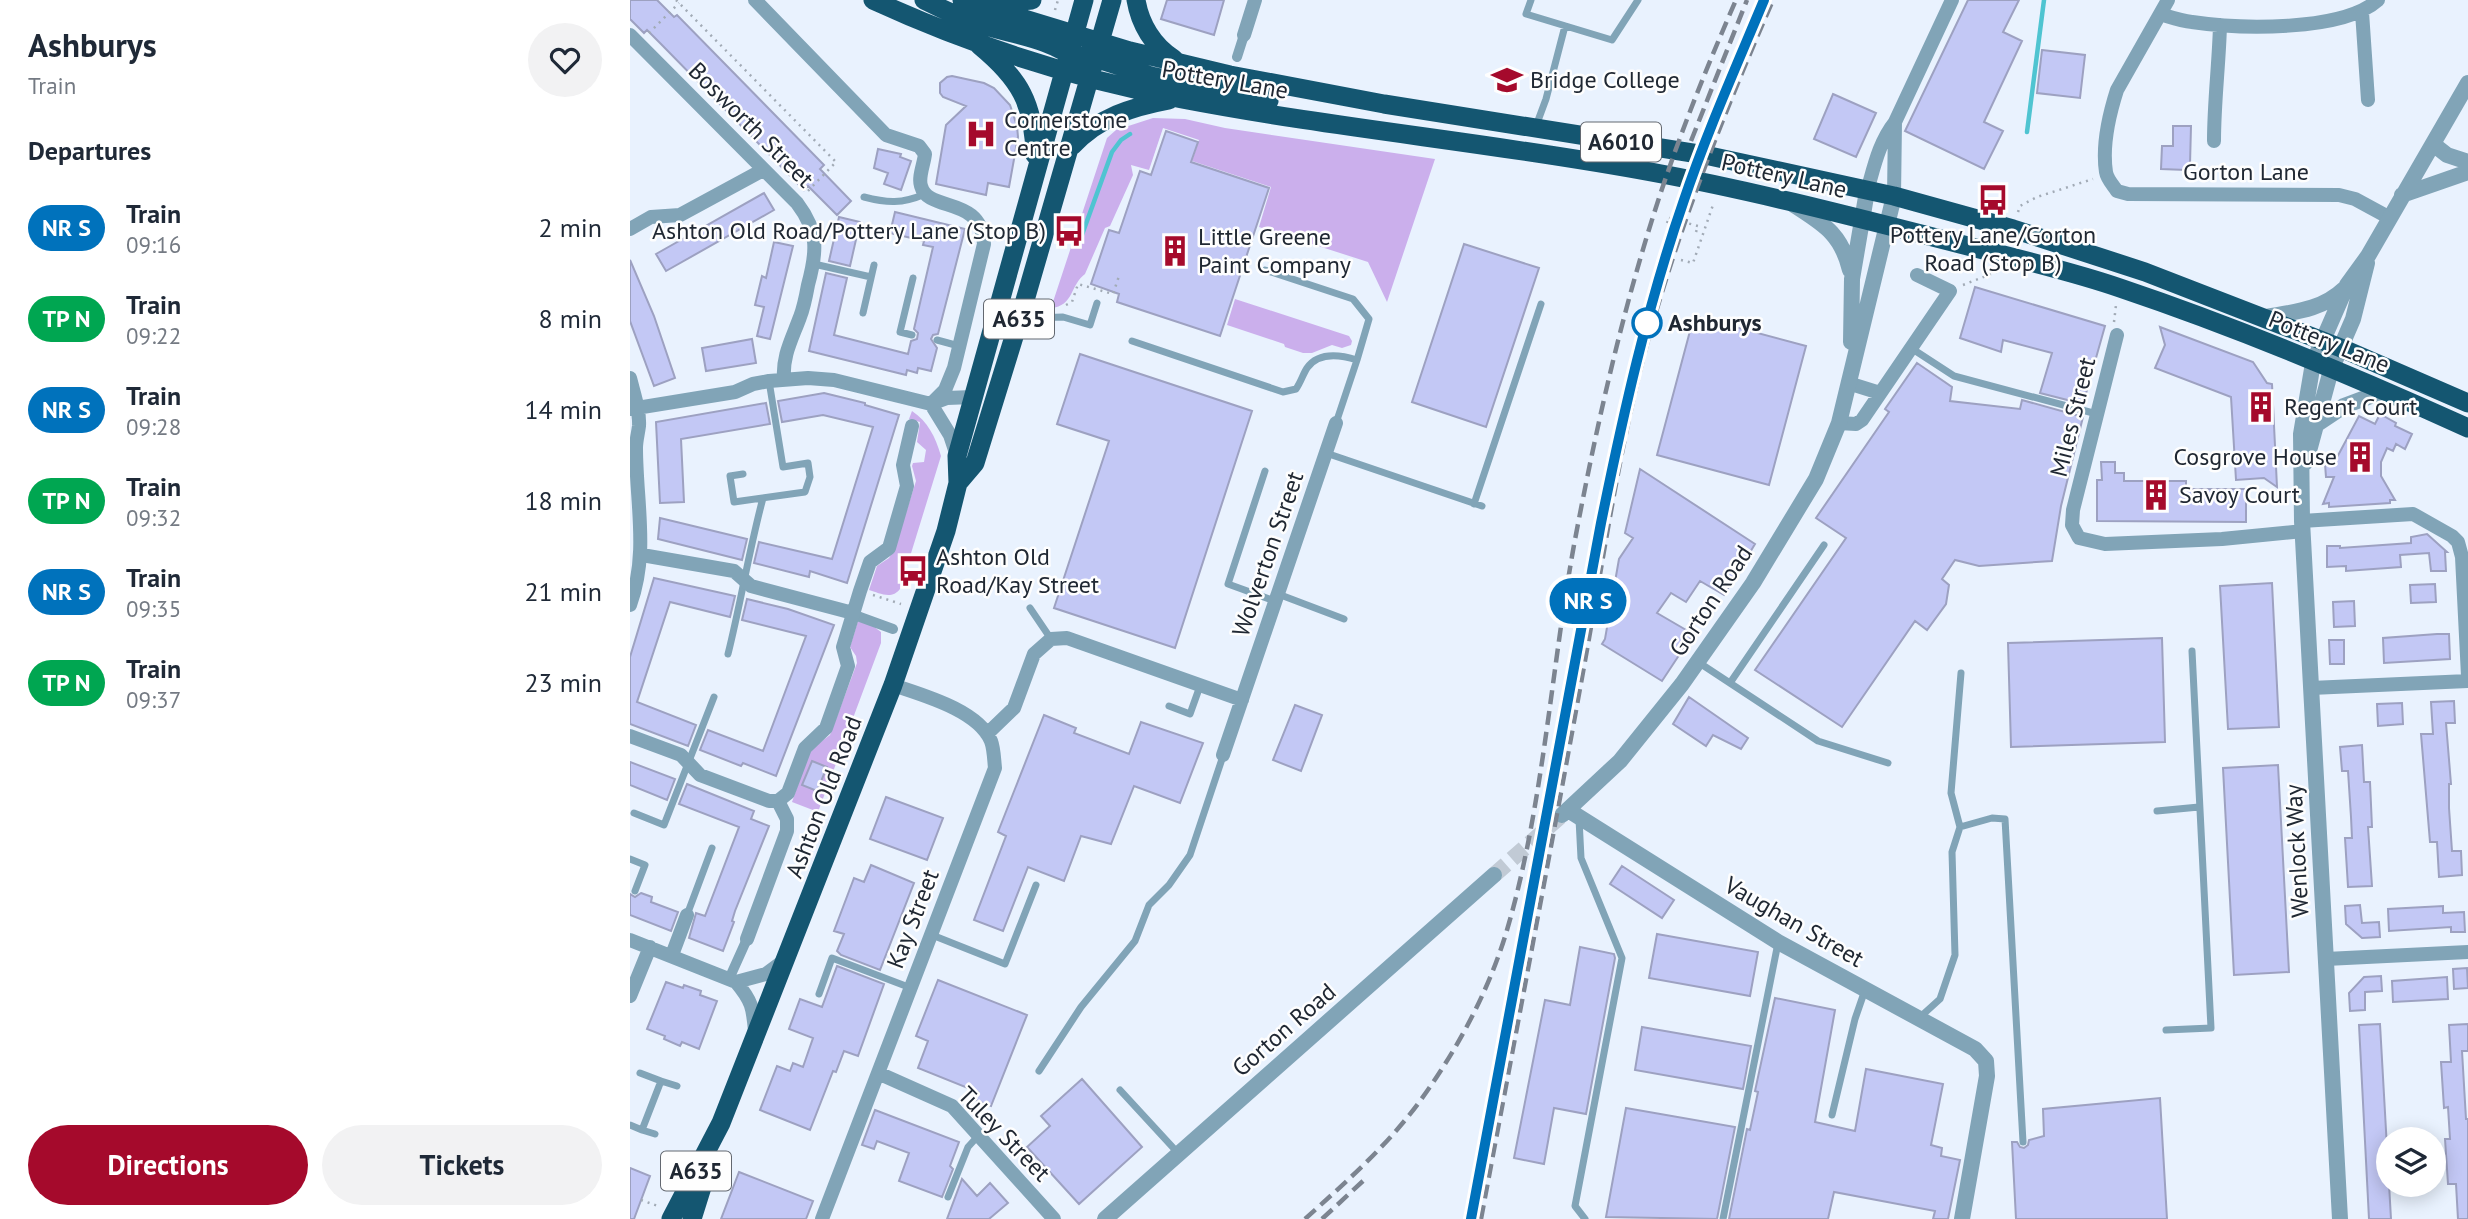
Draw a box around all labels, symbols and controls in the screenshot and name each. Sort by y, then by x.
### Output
text: Ashburys [28,23,157,66]
button: heart [528,23,602,97]
street label: Pottery Lane [1160,53,1291,106]
street label: Bosworth Street [682,55,821,194]
school or university icon: Bridge College [1490,63,1524,97]
place label: Bridge College [1530,64,1680,95]
text: Train [28,71,76,100]
place label: Cornerstone Centre [1004,104,1128,163]
hospital icon: Cornerstone Centre [964,117,998,151]
road number: A6010 [1581,122,1661,162]
text: Departures [28,134,151,167]
street label: Pottery Lane [1718,146,1850,205]
street label: Gorton Lane [2183,156,2309,187]
bus stop icon: Pottery Lane/Gorton Road (Stop B) [1976,183,2010,217]
text: Train [126,197,181,230]
text: 2 min [539,211,602,244]
text: NR S [42,212,91,243]
bus stop icon: Ashton Old Road/Pottery Lane (Stop B) [1052,214,1086,248]
place label: Ashton Old Road/Pottery Lane (Stop B) [652,215,1046,246]
place label: Pottery Lane/Gorton Road (Stop B) [1890,219,2096,278]
place label: Little Greene Paint Company [1198,221,1351,280]
text: 09:16 [126,230,181,259]
building icon: Little Greene Paint Company [1158,234,1192,268]
text: Train [126,288,181,321]
road number: A635 [984,300,1054,338]
text: 8 min [539,302,602,335]
text: TP N [42,303,91,334]
street label: Pottery Lane [2264,303,2394,380]
place label: Ashburys [1668,307,1762,338]
marker: Ashburys [1632,308,1662,338]
text: 09:22 [126,321,181,350]
street label: Miles Street [2043,354,2102,480]
text: Train [126,379,181,412]
building icon: Regent Court [2244,390,2278,424]
place label: Regent Court [2284,391,2418,422]
text: 14 min [524,393,602,426]
text: NR S [42,394,91,425]
text: 09:28 [126,412,181,441]
building icon: Cosgrove House [2343,440,2377,474]
place label: Cosgrove House [2173,441,2337,472]
street label: Wolverton Street [1225,467,1310,641]
text: Train [126,470,181,503]
building icon: Savoy Court [2139,478,2173,512]
place label: Savoy Court [2179,479,2300,510]
text: 18 min [524,484,602,517]
text: TP N [42,485,91,516]
text: 09:32 [126,503,181,532]
street label: Gorton Road [1662,539,1759,662]
place label: Ashton Old Road/Kay Street [936,541,1099,600]
bus stop icon: Ashton Old Road/Kay Street [896,554,930,588]
text: Train [126,561,181,594]
text: 21 min [524,575,602,608]
text: NR S [42,576,91,607]
line badge: NR S [1539,578,1637,624]
text: NR S [1563,585,1613,616]
text: 09:35 [126,594,181,623]
text: Train [126,652,181,685]
text: 23 min [524,666,602,699]
text: TP N [42,667,91,698]
text: 09:37 [126,685,181,714]
street label: Ashton Old Road [778,711,869,882]
street label: Wenlock Way [2278,784,2315,919]
street label: Kay Street [879,865,946,973]
street label: Vaughan Street [1718,869,1870,974]
street label: Gorton Road [1225,976,1342,1083]
street label: Tuley Street [951,1080,1057,1188]
button: Directions [28,1125,308,1205]
button: Tickets [322,1125,602,1205]
map controls [2376,1127,2446,1197]
button: layers [2376,1127,2446,1197]
road number: A635 [661,1152,731,1190]

